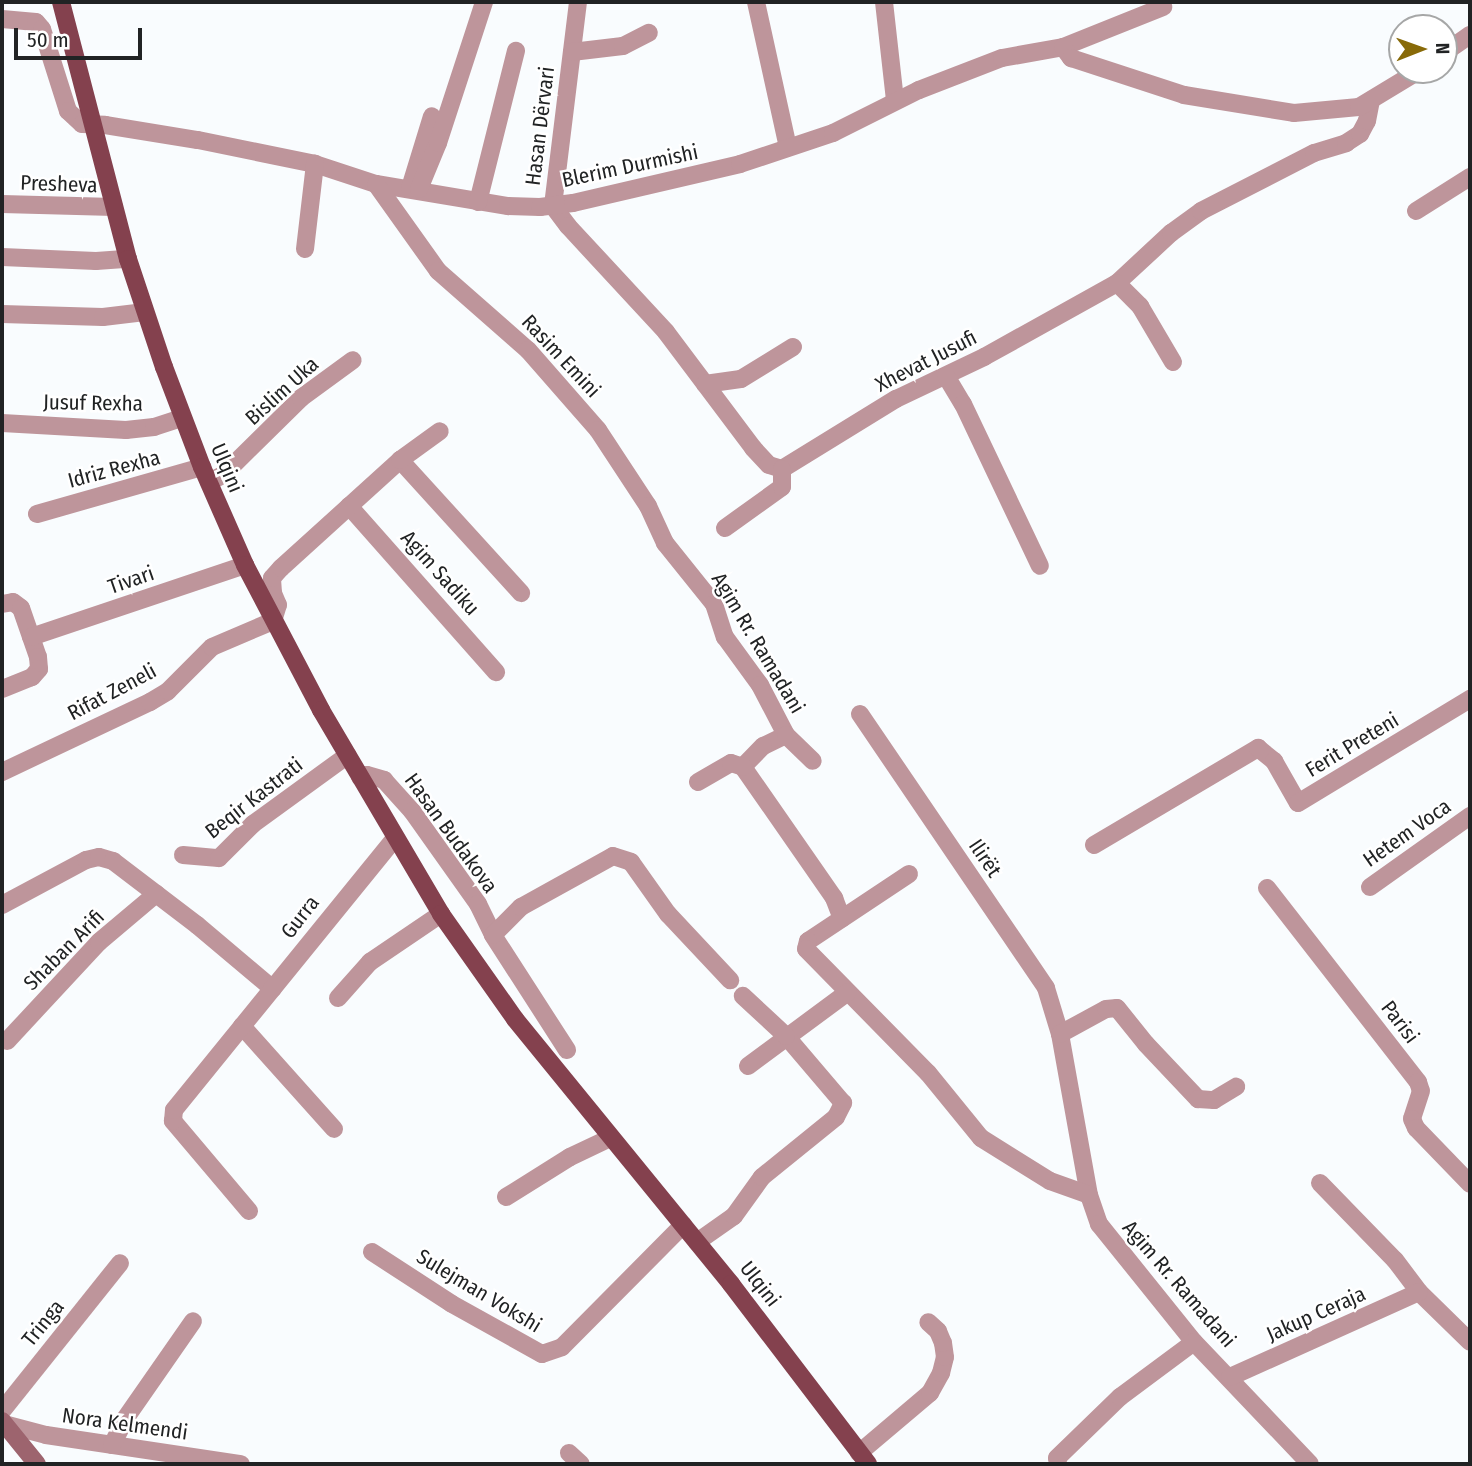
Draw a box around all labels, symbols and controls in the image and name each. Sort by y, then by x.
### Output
scale bar [18,14,145,58]
north arrow [1388,14,1458,84]
text: 50 m [27,27,69,53]
text: N [1431,43,1454,55]
street label: Hasan Dërvari [520,65,560,187]
street label: Blerim Durmishi [560,139,700,193]
street label: Presheva [20,170,98,198]
street label: Rasim Emini [516,309,606,403]
street label: Xhevat Jusufi [871,325,981,397]
street label: Bislim Uka [240,352,324,430]
street label: Jusuf Rexha [43,390,143,416]
street label: Ulqini [205,440,249,496]
street label: Idriz Rexha [65,445,163,493]
street label: Agim Sadiku [395,525,485,621]
street label: Tivari [105,560,157,600]
street label: Agim Rr. Ramadani [706,568,810,718]
street label: Rifat Zeneli [63,658,161,726]
street label: Ferit Preteni [1301,707,1403,783]
street label: Beqir Kastrati [200,752,308,844]
street label: Hasan Budakova [399,768,503,898]
street label: Hetem Voca [1358,794,1456,872]
street label: Ilirët [963,834,1007,882]
street label: Gurra [276,891,324,943]
street label: Shaban Arifi [18,904,110,996]
street label: Parisi [1376,996,1424,1048]
street label: Agim Rr. Ramadani [1117,1215,1241,1353]
street label: Sulejman Vokshi [412,1244,546,1338]
street label: Ulqini [734,1256,786,1312]
street label: Jakup Ceraja [1263,1281,1369,1347]
street label: Tringa [17,1295,69,1351]
street label: Nora Kelmendi [61,1403,189,1445]

